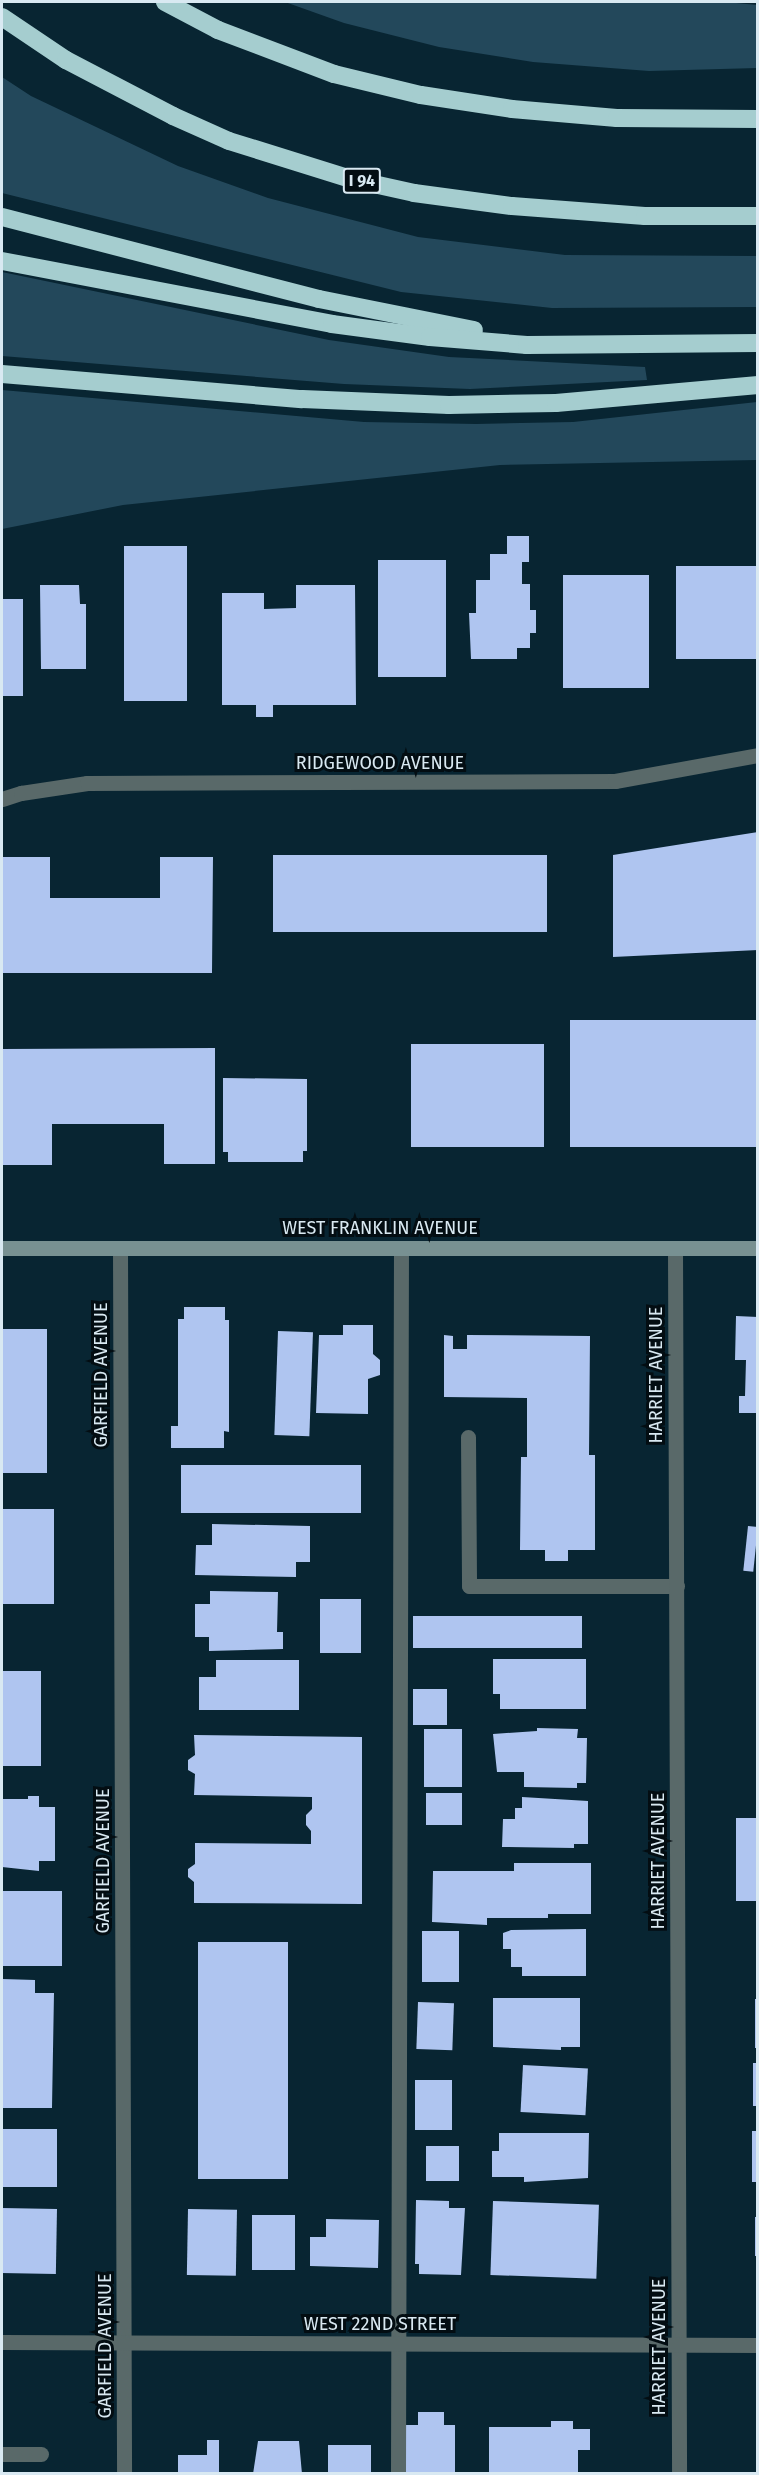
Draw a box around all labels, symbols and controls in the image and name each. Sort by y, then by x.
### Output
road number: I 94 [342,168,382,194]
street label: RIDGEWOOD AVENUE [296,752,464,774]
street label: WEST FRANKLIN AVENUE [282,1217,478,1239]
street label: GARFIELD AVENUE [90,1302,112,1448]
street label: HARRIET AVENUE [645,1307,667,1443]
street label: GARFIELD AVENUE [92,1788,114,1934]
street label: HARRIET AVENUE [647,1793,669,1929]
street label: GARFIELD AVENUE [94,2273,116,2419]
street label: HARRIET AVENUE [648,2279,670,2415]
street label: WEST 22ND STREET [304,2313,456,2335]

